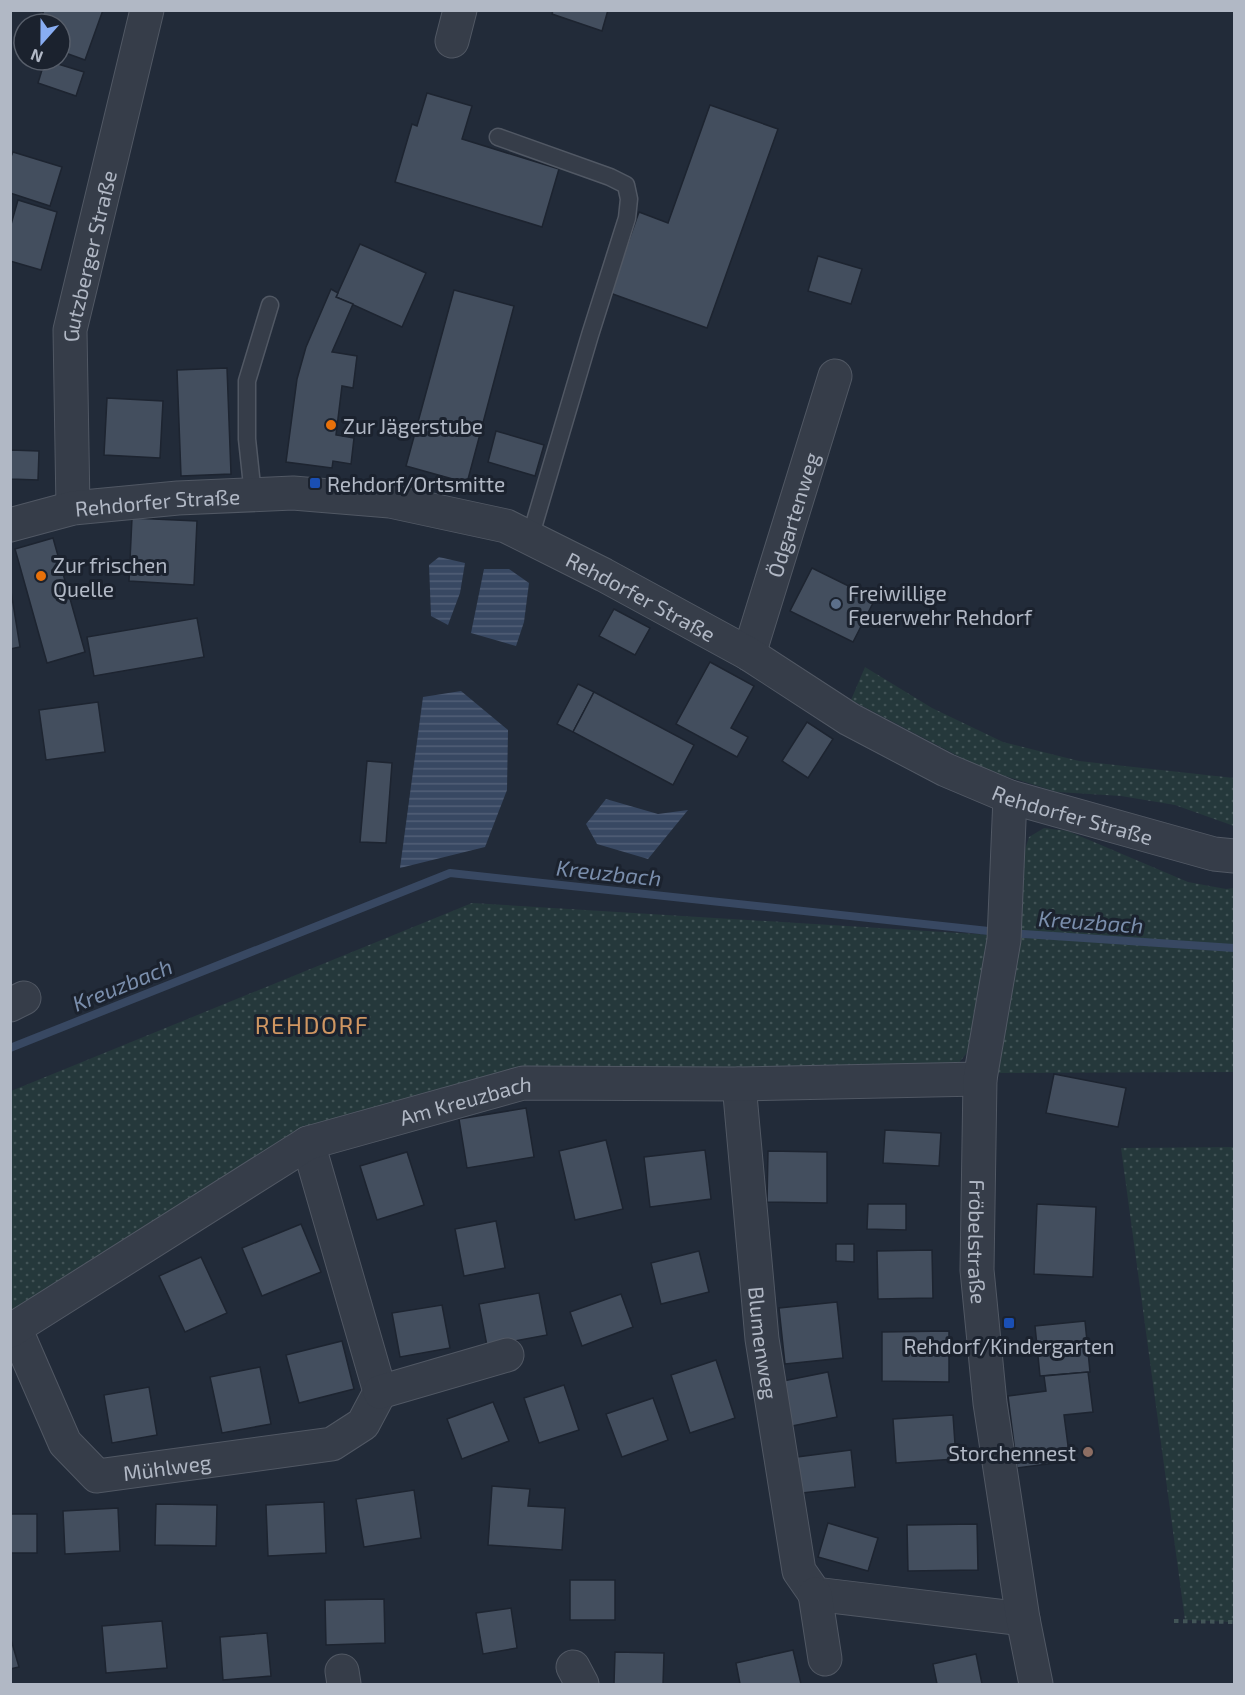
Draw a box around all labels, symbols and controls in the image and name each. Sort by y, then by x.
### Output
north arrow [12,12,72,72]
text: N [28,46,45,67]
street label: Gutzberger Straße [57,168,121,342]
place label: Zur Jägerstube [343,413,483,438]
marker: Zur Jägerstube [324,418,338,432]
street label: Ödgartenweg [761,449,823,580]
place label: Rehdorf/Ortsmitte [327,471,505,496]
marker: Rehdorf/Ortsmitte [308,476,322,490]
street label: Rehdorfer Straße [74,483,241,520]
street label: Rehdorfer Straße [562,546,720,646]
place label: Zur frischen Quelle [53,552,167,602]
marker: Zur frischen Quelle [34,569,48,583]
place label: Freiwillige Feuerwehr Rehdorf [848,580,1033,629]
marker: Freiwillige Feuerwehr Rehdorf [829,597,843,611]
street label: Rehdorfer Straße [989,779,1156,849]
water label: Kreuzbach [555,854,663,890]
water label: Kreuzbach [1037,904,1145,938]
water label: Kreuzbach [68,952,176,1016]
district label: REHDORF [255,1010,369,1039]
street label: Am Kreuzbach [396,1070,532,1129]
street label: Fröbelstraße [964,1179,993,1305]
street label: Blumenweg [745,1285,784,1401]
marker: Rehdorf/Kindergarten [1002,1316,1016,1330]
place label: Rehdorf/Kindergarten [903,1333,1115,1358]
place label: Storchennest [948,1440,1076,1465]
marker: Storchennest [1081,1445,1095,1459]
street label: Mühlweg [121,1448,213,1485]

